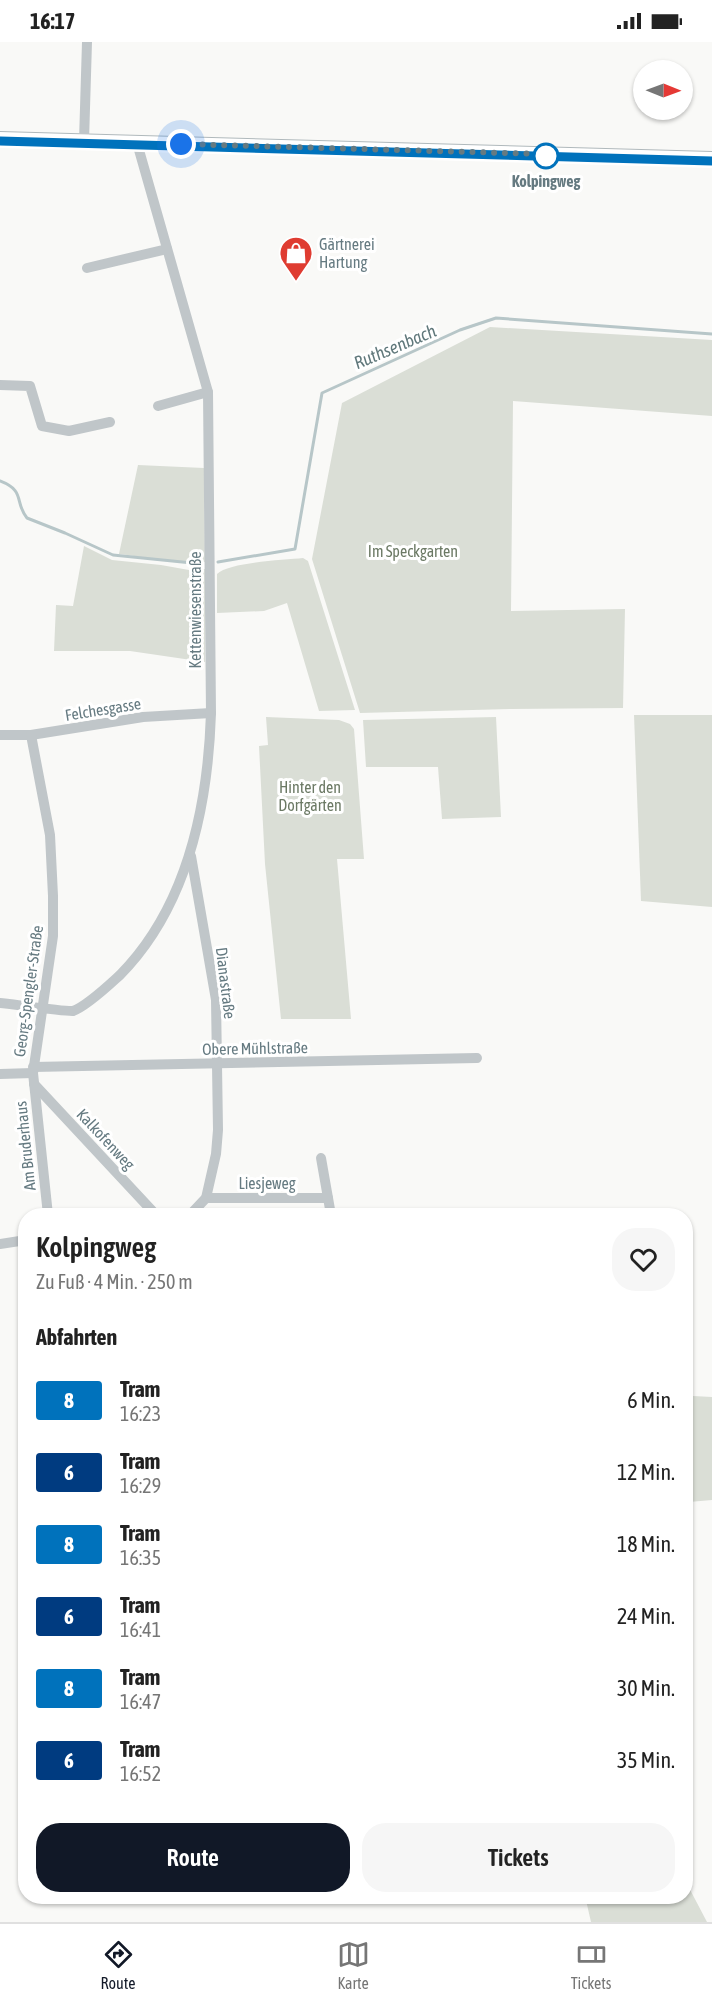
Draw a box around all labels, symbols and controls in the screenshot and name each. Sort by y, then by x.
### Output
text: 16:17 [30,8,75,34]
north arrow [633,60,693,120]
map controls [633,60,693,120]
your location [166,129,196,159]
marker: Kolpingweg [533,143,559,169]
place label: Kolpingweg [512,172,580,190]
shop icon: Gärtnerei Hartung [278,235,314,282]
place label: Gärtnerei Hartung [319,235,375,272]
water label: Ruthsenbach [351,320,439,373]
park label: Im Speckgarten [368,542,458,561]
street label: Kettenwiesenstraße [186,552,204,668]
street label: Felchesgasse [64,694,142,725]
park label: Hinter den Dorfgärten [278,778,342,815]
street label: Georg-Spengler-Straße [10,924,47,1058]
street label: Dianastraße [213,946,239,1020]
street label: Obere Mühlstraße [202,1038,308,1058]
street label: Am Bruderhaus [11,1100,39,1192]
street label: Kalkofenweg [73,1105,139,1174]
street label: Liesjeweg [238,1174,296,1193]
button: heart [612,1228,675,1291]
text: Kolpingweg [36,1231,156,1263]
text: Zu Fuß · 4 Min. · 250 m [36,1270,193,1293]
text: Abfahrten [36,1324,117,1350]
text: Tram [120,1376,160,1402]
text: 6 Min. [627,1387,675,1413]
text: 8 [64,1388,74,1412]
text: 16:23 [120,1402,161,1425]
text: Tram [120,1448,160,1474]
text: 12 Min. [617,1459,675,1485]
text: 6 [64,1460,74,1484]
text: 16:29 [120,1474,161,1497]
text: Tram [120,1520,160,1546]
text: 18 Min. [617,1531,675,1557]
text: 8 [64,1532,74,1556]
text: 16:35 [120,1546,161,1569]
text: Tram [120,1592,160,1618]
text: 24 Min. [617,1603,675,1629]
text: 6 [64,1604,74,1628]
text: 16:41 [120,1618,161,1641]
text: Tram [120,1664,160,1690]
text: 30 Min. [617,1675,675,1701]
text: 8 [64,1676,74,1700]
text: 16:47 [120,1690,161,1713]
text: Tram [120,1736,160,1762]
text: 35 Min. [617,1747,675,1773]
text: 6 [64,1748,74,1772]
text: 16:52 [120,1762,161,1785]
button: Route [36,1823,350,1892]
button: Tickets [362,1823,675,1892]
tab: Route [101,1938,136,1992]
tab: Karte [337,1938,370,1992]
tab: Tickets [571,1938,611,1992]

